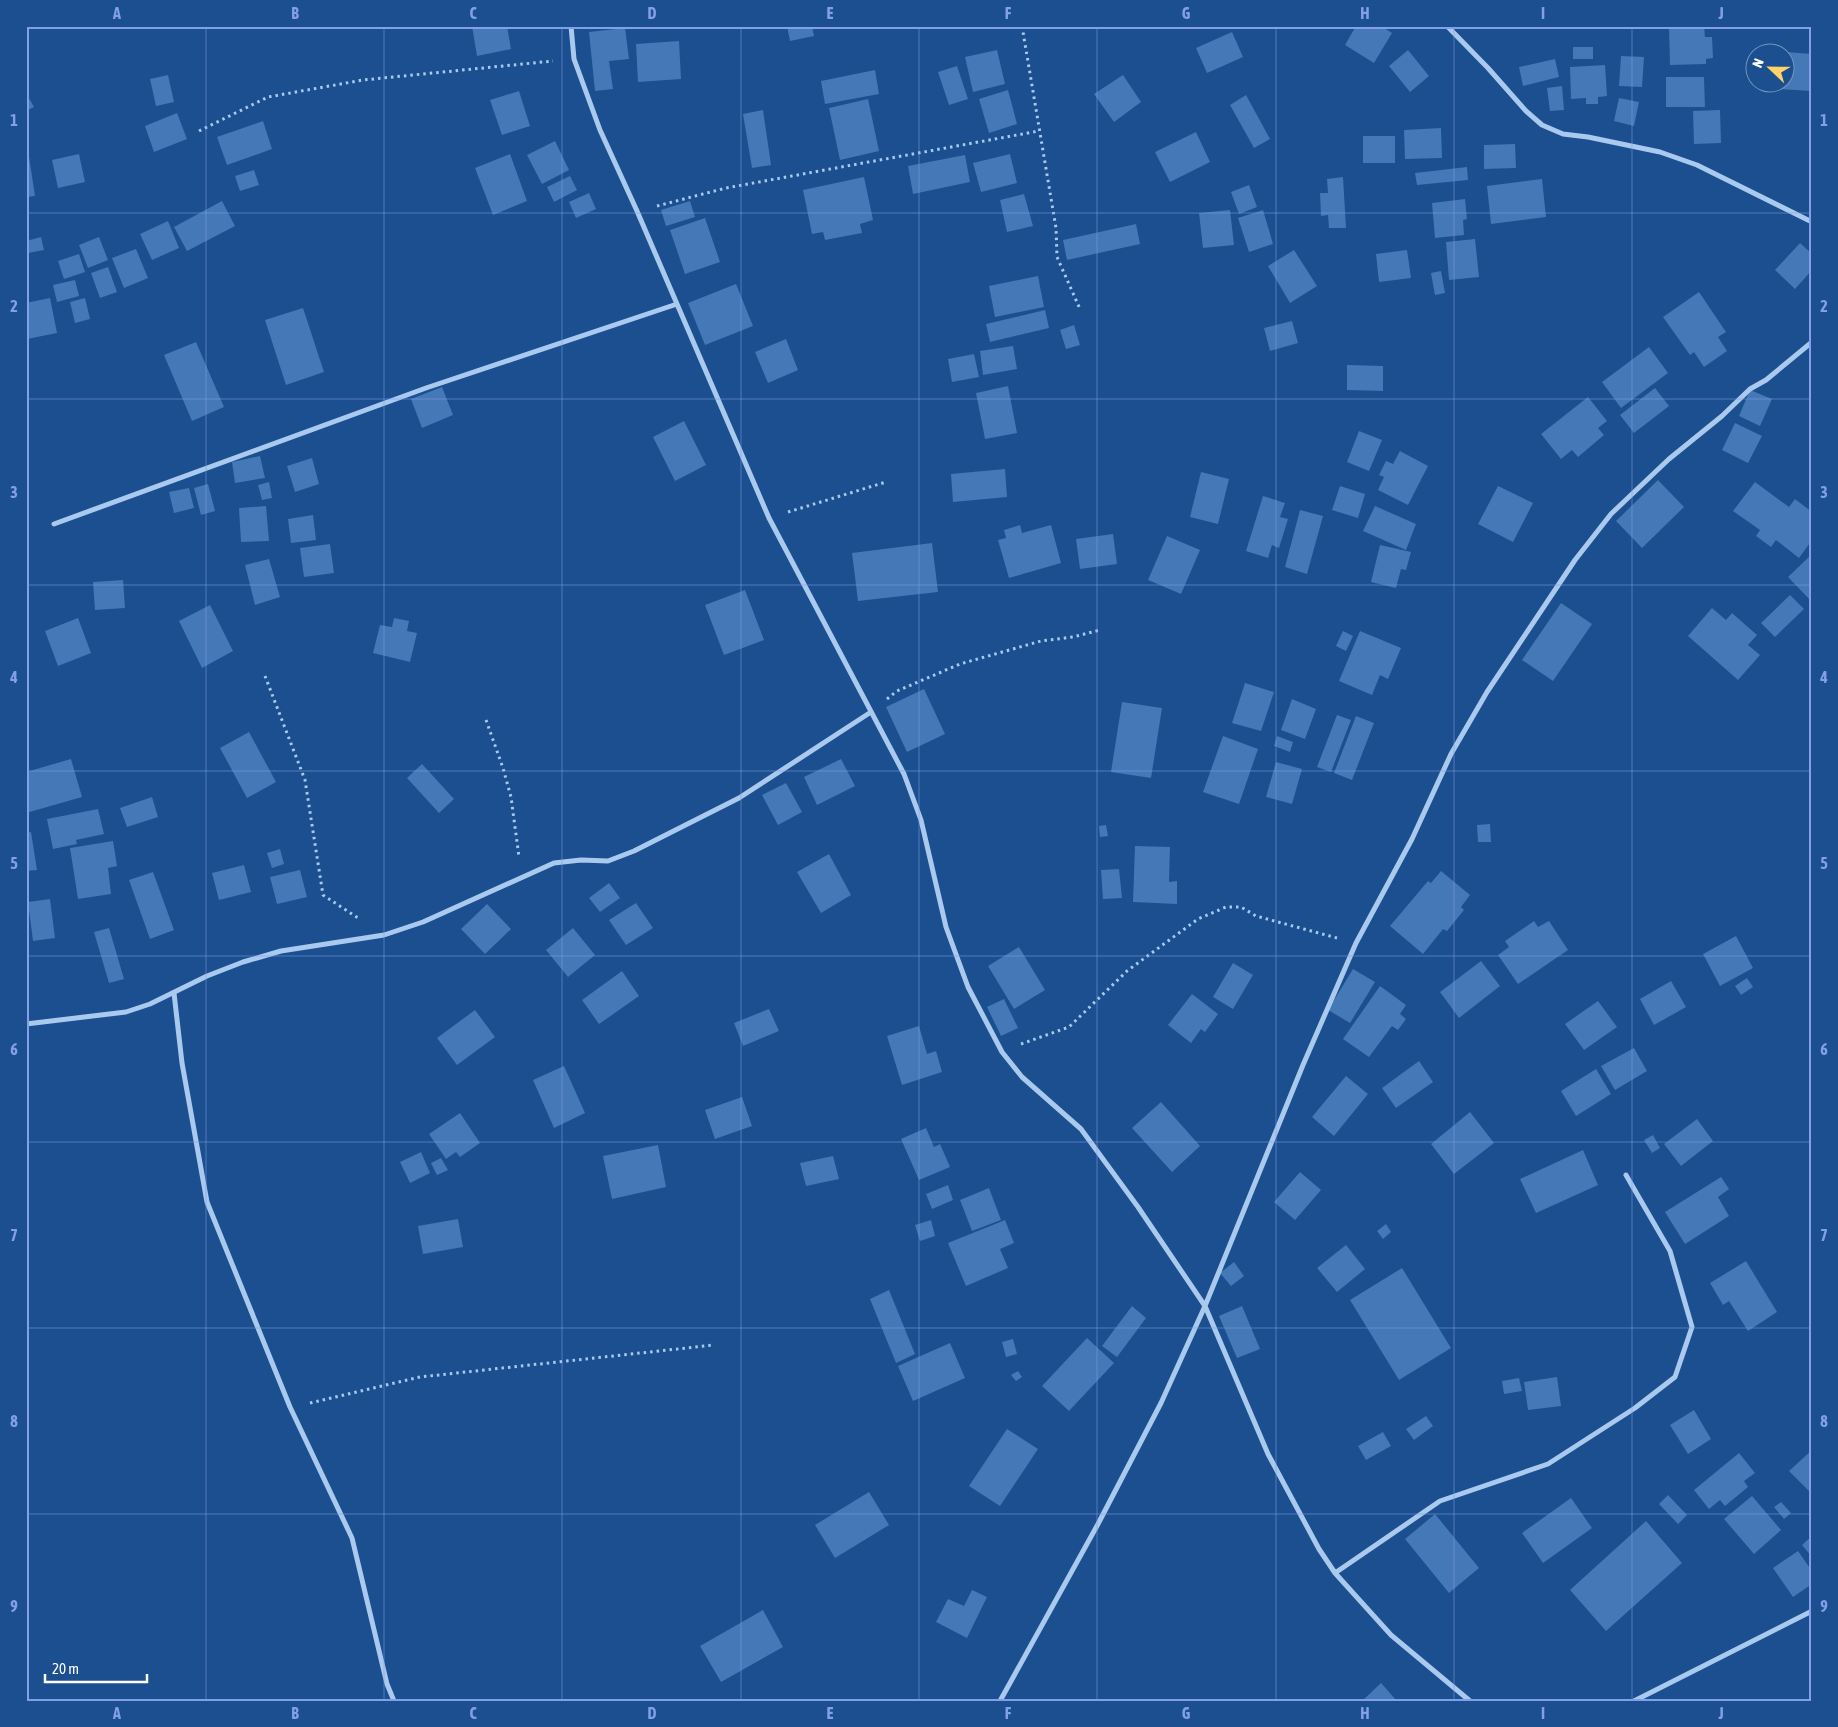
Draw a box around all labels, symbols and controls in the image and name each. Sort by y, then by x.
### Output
text: A [112,4,121,22]
text: B [291,4,299,22]
text: C [469,4,477,22]
text: D [648,4,657,22]
text: E [827,4,834,22]
text: F [1005,4,1012,22]
text: G [1182,4,1191,22]
text: H [1360,4,1370,22]
text: I [1541,4,1545,22]
text: J [1717,4,1724,22]
north arrow [1746,42,1796,92]
text: N [1749,56,1767,70]
text: 1 [10,111,18,129]
text: 1 [1820,111,1828,129]
text: 2 [10,297,18,315]
text: 2 [1820,297,1828,315]
text: 3 [10,483,18,501]
text: 3 [1820,483,1828,501]
text: 4 [9,668,18,686]
text: 4 [1819,668,1828,686]
text: 5 [10,854,18,872]
text: 5 [1820,854,1828,872]
text: 6 [10,1040,18,1058]
text: 6 [1820,1040,1828,1058]
text: 7 [10,1226,18,1244]
text: 7 [1820,1226,1828,1244]
text: 8 [10,1412,18,1430]
text: 8 [1820,1412,1828,1430]
text: 9 [10,1597,18,1615]
text: 9 [1820,1597,1828,1615]
scale bar [45,1652,148,1684]
text: 20 m [52,1660,79,1677]
text: A [112,1704,121,1722]
text: B [291,1704,299,1722]
text: C [469,1704,477,1722]
text: D [648,1704,657,1722]
text: E [827,1704,834,1722]
text: F [1005,1704,1012,1722]
text: G [1182,1704,1191,1722]
text: H [1360,1704,1370,1722]
text: I [1541,1704,1545,1722]
text: J [1717,1704,1724,1722]

